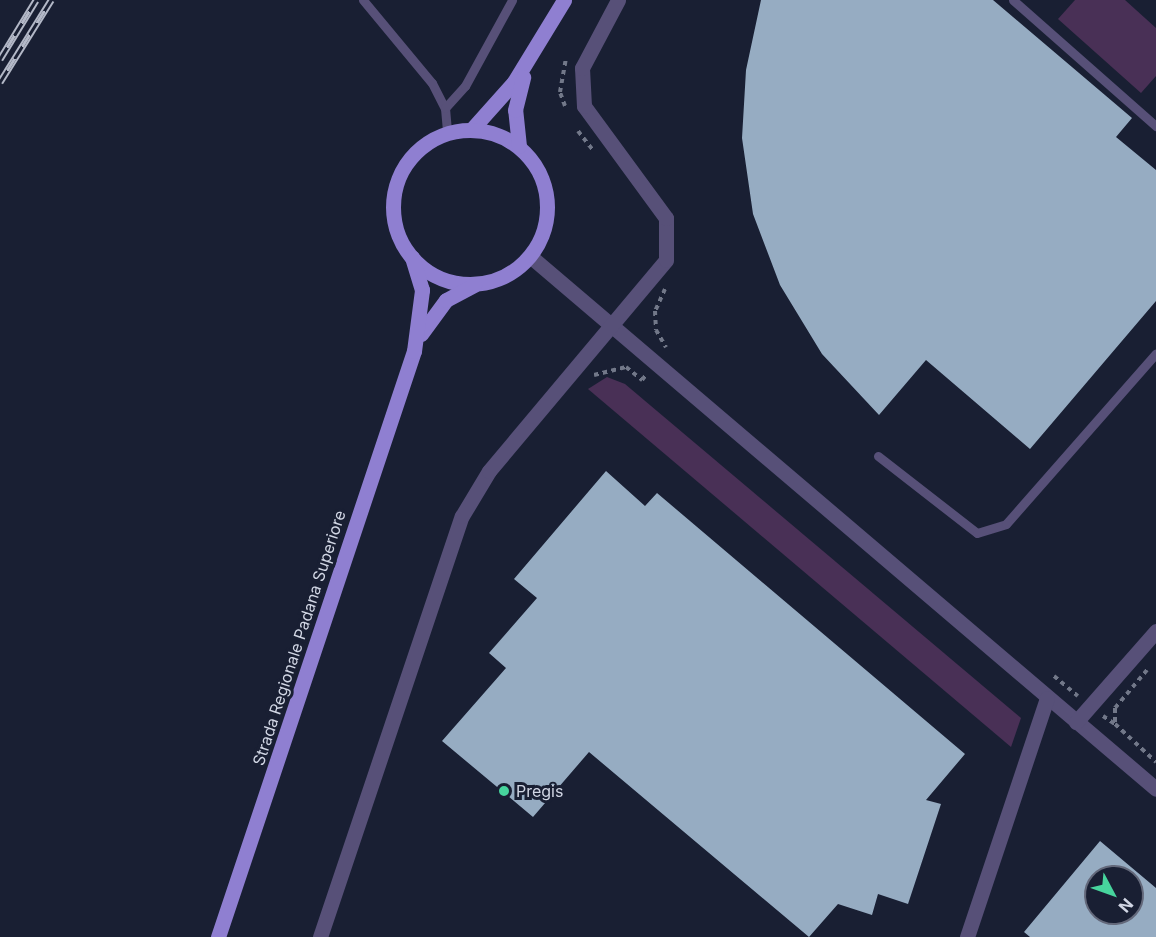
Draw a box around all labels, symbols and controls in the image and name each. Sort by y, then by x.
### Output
street label: Strada Regionale Padana Superiore [249,508,349,768]
place label: Pregis [516,781,563,801]
marker: Pregis [497,784,511,798]
north arrow [1084,865,1144,925]
text: N [1115,894,1138,917]

